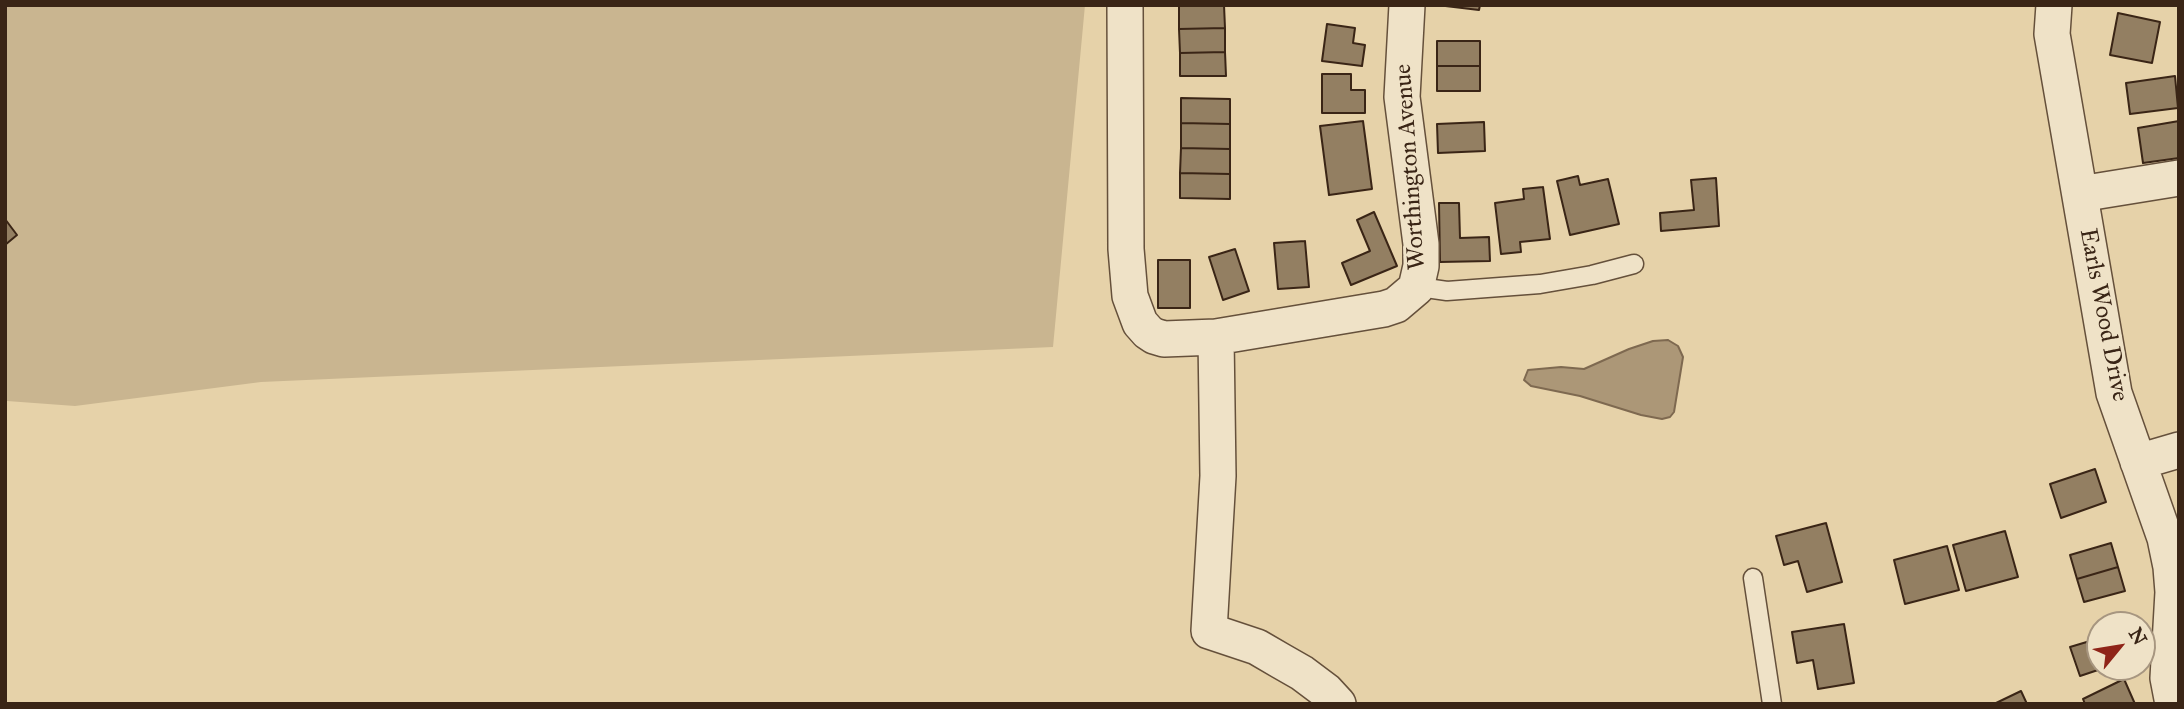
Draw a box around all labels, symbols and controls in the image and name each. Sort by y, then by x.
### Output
street label: Worthington Avenue [1389,63,1433,271]
street label: Earls Wood Drive [2072,226,2134,404]
north arrow [2086,611,2156,681]
text: N [2124,624,2152,649]

